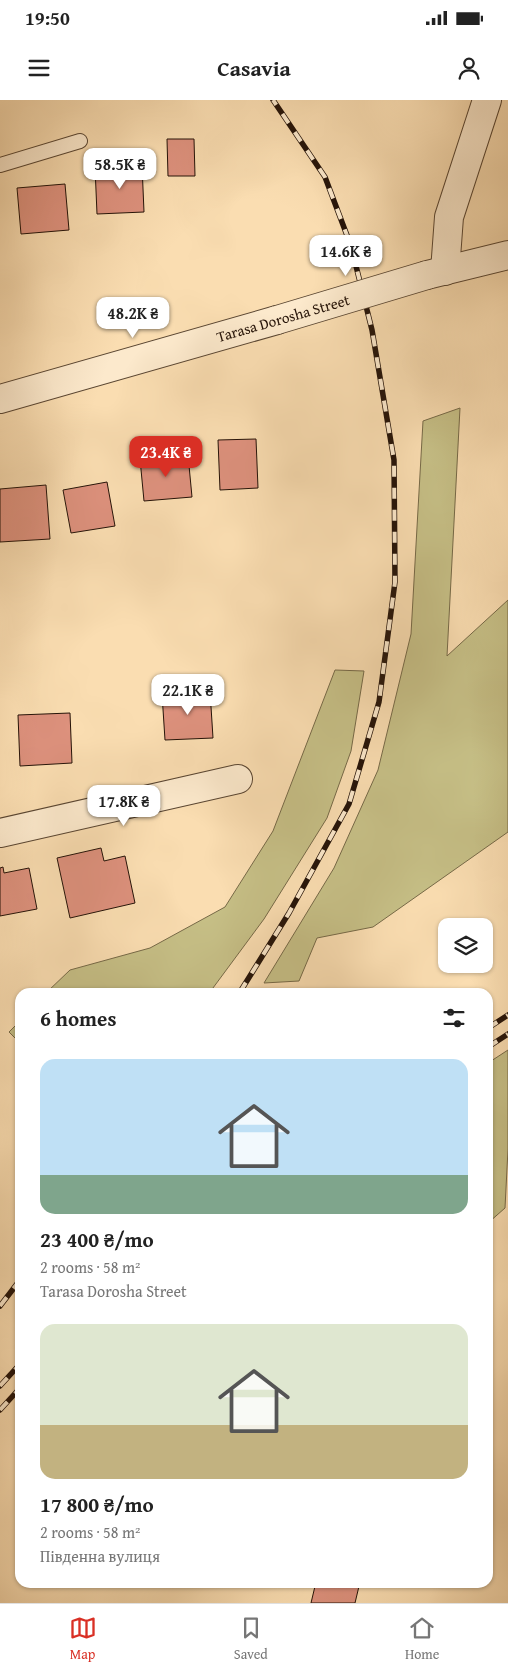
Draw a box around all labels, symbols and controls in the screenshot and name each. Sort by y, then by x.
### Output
text: 19:50 [25,4,70,32]
text: Casavia [217,52,291,84]
icon: menu [25,54,53,82]
icon: person [455,54,483,82]
pin: 58.5K ₴ [74,148,166,190]
text: 58.5K ₴ [94,152,146,176]
pin: 14.6K ₴ [300,234,392,277]
text: 14.6K ₴ [320,239,372,263]
street label: Tarasa Dorosha Street [214,289,353,347]
pin: 48.2K ₴ [87,296,179,339]
text: 48.2K ₴ [107,301,159,325]
pin: 23.4K ₴ [120,436,212,478]
text: 23.4K ₴ [140,440,192,464]
pin: 22.1K ₴ [142,674,234,716]
text: 22.1K ₴ [162,678,214,702]
pin: 17.8K ₴ [78,784,170,827]
text: 17.8K ₴ [98,789,150,813]
map controls [438,918,493,973]
button: layers [438,918,493,973]
text: 6 homes [40,1003,116,1034]
icon: filters [440,1004,468,1032]
icon: home [209,1091,299,1181]
text: 23 400 ₴/mo [40,1224,154,1255]
text: 2 rooms · 58 m² [40,1255,140,1279]
text: Tarasa Dorosha Street [40,1279,187,1303]
icon: home [209,1356,299,1446]
text: 17 800 ₴/mo [40,1489,154,1520]
text: 2 rooms · 58 m² [40,1520,140,1544]
text: Південна вулиця [40,1544,160,1568]
tab: Map [69,1614,97,1664]
tab: Saved [234,1614,268,1664]
tab: Home [405,1614,439,1664]

